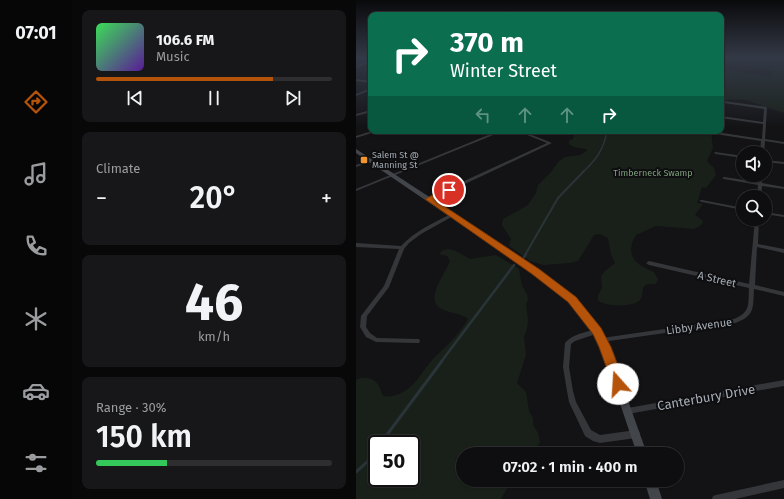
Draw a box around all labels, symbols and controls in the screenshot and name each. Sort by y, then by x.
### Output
text: 07:01 [15,22,57,44]
text: 370 m [450,26,524,59]
icon: right [384,28,436,80]
text: 106.6 FM [156,31,214,49]
text: Music [156,49,190,64]
text: Winter Street [450,60,557,82]
icon: previous [124,87,146,109]
icon: pause [203,87,225,109]
icon: next [282,87,304,109]
icon: directions [22,88,50,116]
icon: left [472,104,494,126]
icon: ahead [514,104,536,126]
icon: ahead [556,104,578,126]
icon: right [598,104,620,126]
map controls [736,146,772,226]
button: sound [736,146,772,182]
place label: Salem St @ Manning St [372,150,419,170]
marker: Salem St @ Manning St [359,155,369,165]
icon: music [22,160,50,188]
text: Climate [96,161,140,176]
park label: Timberneck Swamp [613,168,693,178]
pin [432,173,466,207]
icon: arrive [438,179,460,201]
text: 20° [190,180,238,216]
text: − [96,185,107,212]
text: + [321,185,332,212]
button: search [736,190,772,226]
icon: phone [22,232,50,260]
street label: A Street [696,269,737,290]
text: 46 [185,271,243,334]
icon: climate [22,305,50,333]
street label: Libby Avenue [665,315,733,338]
text: km/h [198,329,230,344]
position arrow [597,363,639,405]
icon: car [22,377,50,405]
street label: Canterbury Drive [656,382,756,413]
text: Range · 30% [96,400,167,415]
text: 150 km [96,419,192,455]
speed limit sign: 50 [368,435,420,487]
icon: filters [22,449,50,477]
text: 07:02 · 1 min · 400 m [502,458,638,476]

